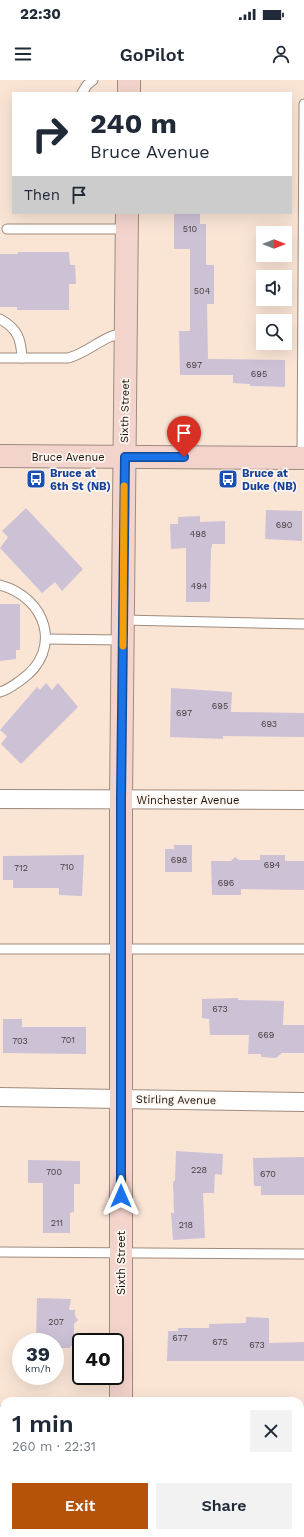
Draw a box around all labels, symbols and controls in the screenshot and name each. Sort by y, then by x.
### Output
text: 22:30 [20,5,61,23]
icon: menu [12,43,34,65]
icon: person [270,43,292,65]
text: GoPilot [120,44,184,65]
text: 240 m [90,107,177,140]
icon: right [24,108,76,160]
text: Bruce Avenue [90,141,210,162]
icon: arrive [68,184,90,206]
text: Then [24,186,60,204]
house number: 510 [183,224,198,234]
north arrow [256,226,292,262]
map controls [256,226,292,350]
button: sound [256,270,292,306]
house number: 504 [194,286,211,296]
button: search [256,314,292,350]
house number: 697 [186,360,202,370]
house number: 695 [251,369,267,379]
street label: Sixth Street [118,378,132,443]
pin [167,416,201,457]
icon: arrive [173,422,195,444]
street label: Bruce Avenue [31,451,105,464]
place label: Bruce at 6th St (NB) [50,467,111,493]
place label: Bruce at Duke (NB) [242,467,297,493]
bus stop icon: Bruce at 6th St (NB) [25,468,47,490]
bus stop icon: Bruce at Duke (NB) [217,468,239,490]
house number: 690 [276,520,293,530]
house number: 498 [190,529,206,539]
house number: 494 [191,581,208,591]
house number: 695 [212,701,228,711]
house number: 697 [176,708,192,718]
house number: 693 [261,719,277,729]
street label: Winchester Avenue [137,794,239,807]
house number: 698 [171,855,187,865]
house number: 694 [264,860,281,870]
house number: 710 [60,862,74,872]
house number: 712 [14,863,28,873]
house number: 696 [218,878,234,888]
house number: 673 [212,1004,228,1014]
house number: 669 [258,1030,274,1040]
house number: 701 [61,1035,75,1045]
house number: 703 [12,1036,28,1046]
street label: Stirling Avenue [136,1093,216,1107]
house number: 228 [191,1165,207,1175]
house number: 700 [46,1167,62,1177]
house number: 670 [260,1169,276,1179]
position arrow [100,1175,142,1217]
house number: 211 [51,1218,63,1228]
house number: 218 [179,1220,193,1230]
street label: Sixth Street [115,1231,128,1295]
house number: 207 [48,1317,64,1327]
speed limit sign: 40 [72,1333,124,1385]
house number: 677 [172,1333,188,1343]
house number: 675 [212,1337,228,1347]
house number: 673 [249,1340,265,1350]
text: 39 [26,1342,50,1366]
text: km/h [25,1363,51,1374]
text: 1 min [12,1410,74,1438]
button: close [250,1410,292,1452]
text: 260 m · 22:31 [12,1439,96,1454]
button: Exit [12,1483,148,1529]
button: Share [156,1483,292,1529]

